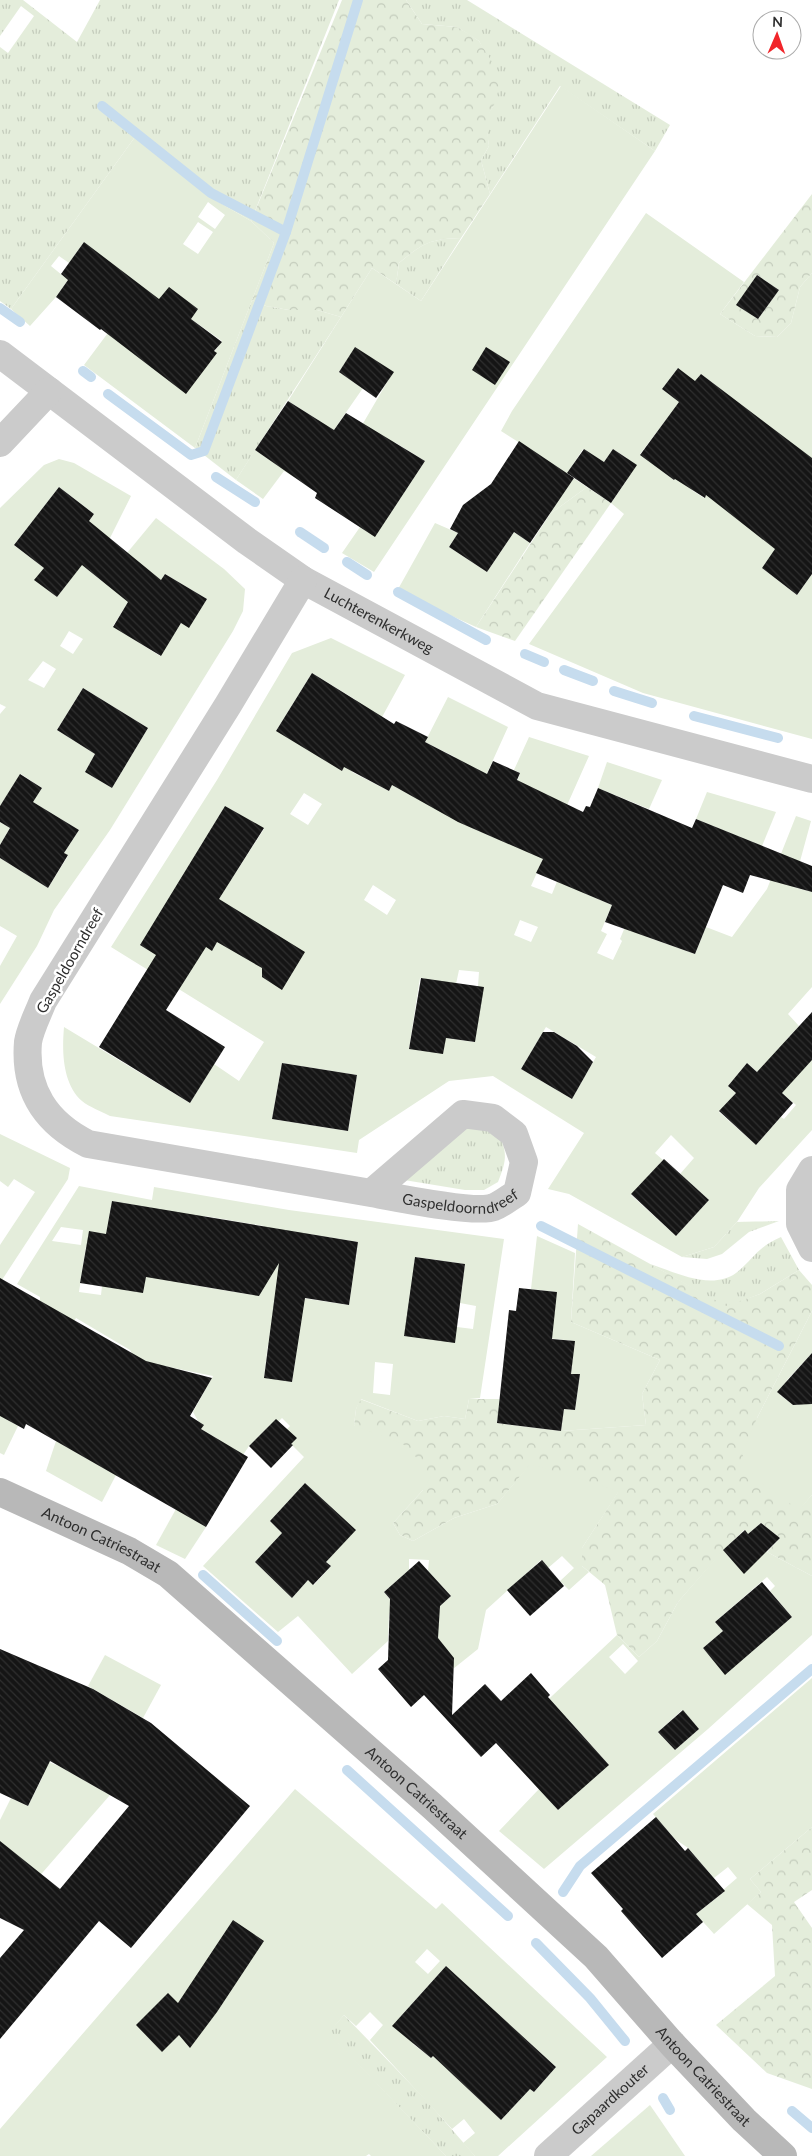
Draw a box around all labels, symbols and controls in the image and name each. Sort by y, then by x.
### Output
north arrow [752,10,802,60]
text: N [772,13,783,30]
street label: Luchterenkerkweg [321,583,437,657]
street label: Gaspeldoorndreef [32,904,107,1016]
street label: Gaspeldoorndreef [401,1184,522,1217]
street label: Antoon Catriestraat [39,1502,165,1576]
street label: Antoon Catriestraat [362,1742,472,1842]
street label: Antoon Catriestraat [653,2022,755,2130]
street label: Gapaardkouter [567,2059,653,2139]

